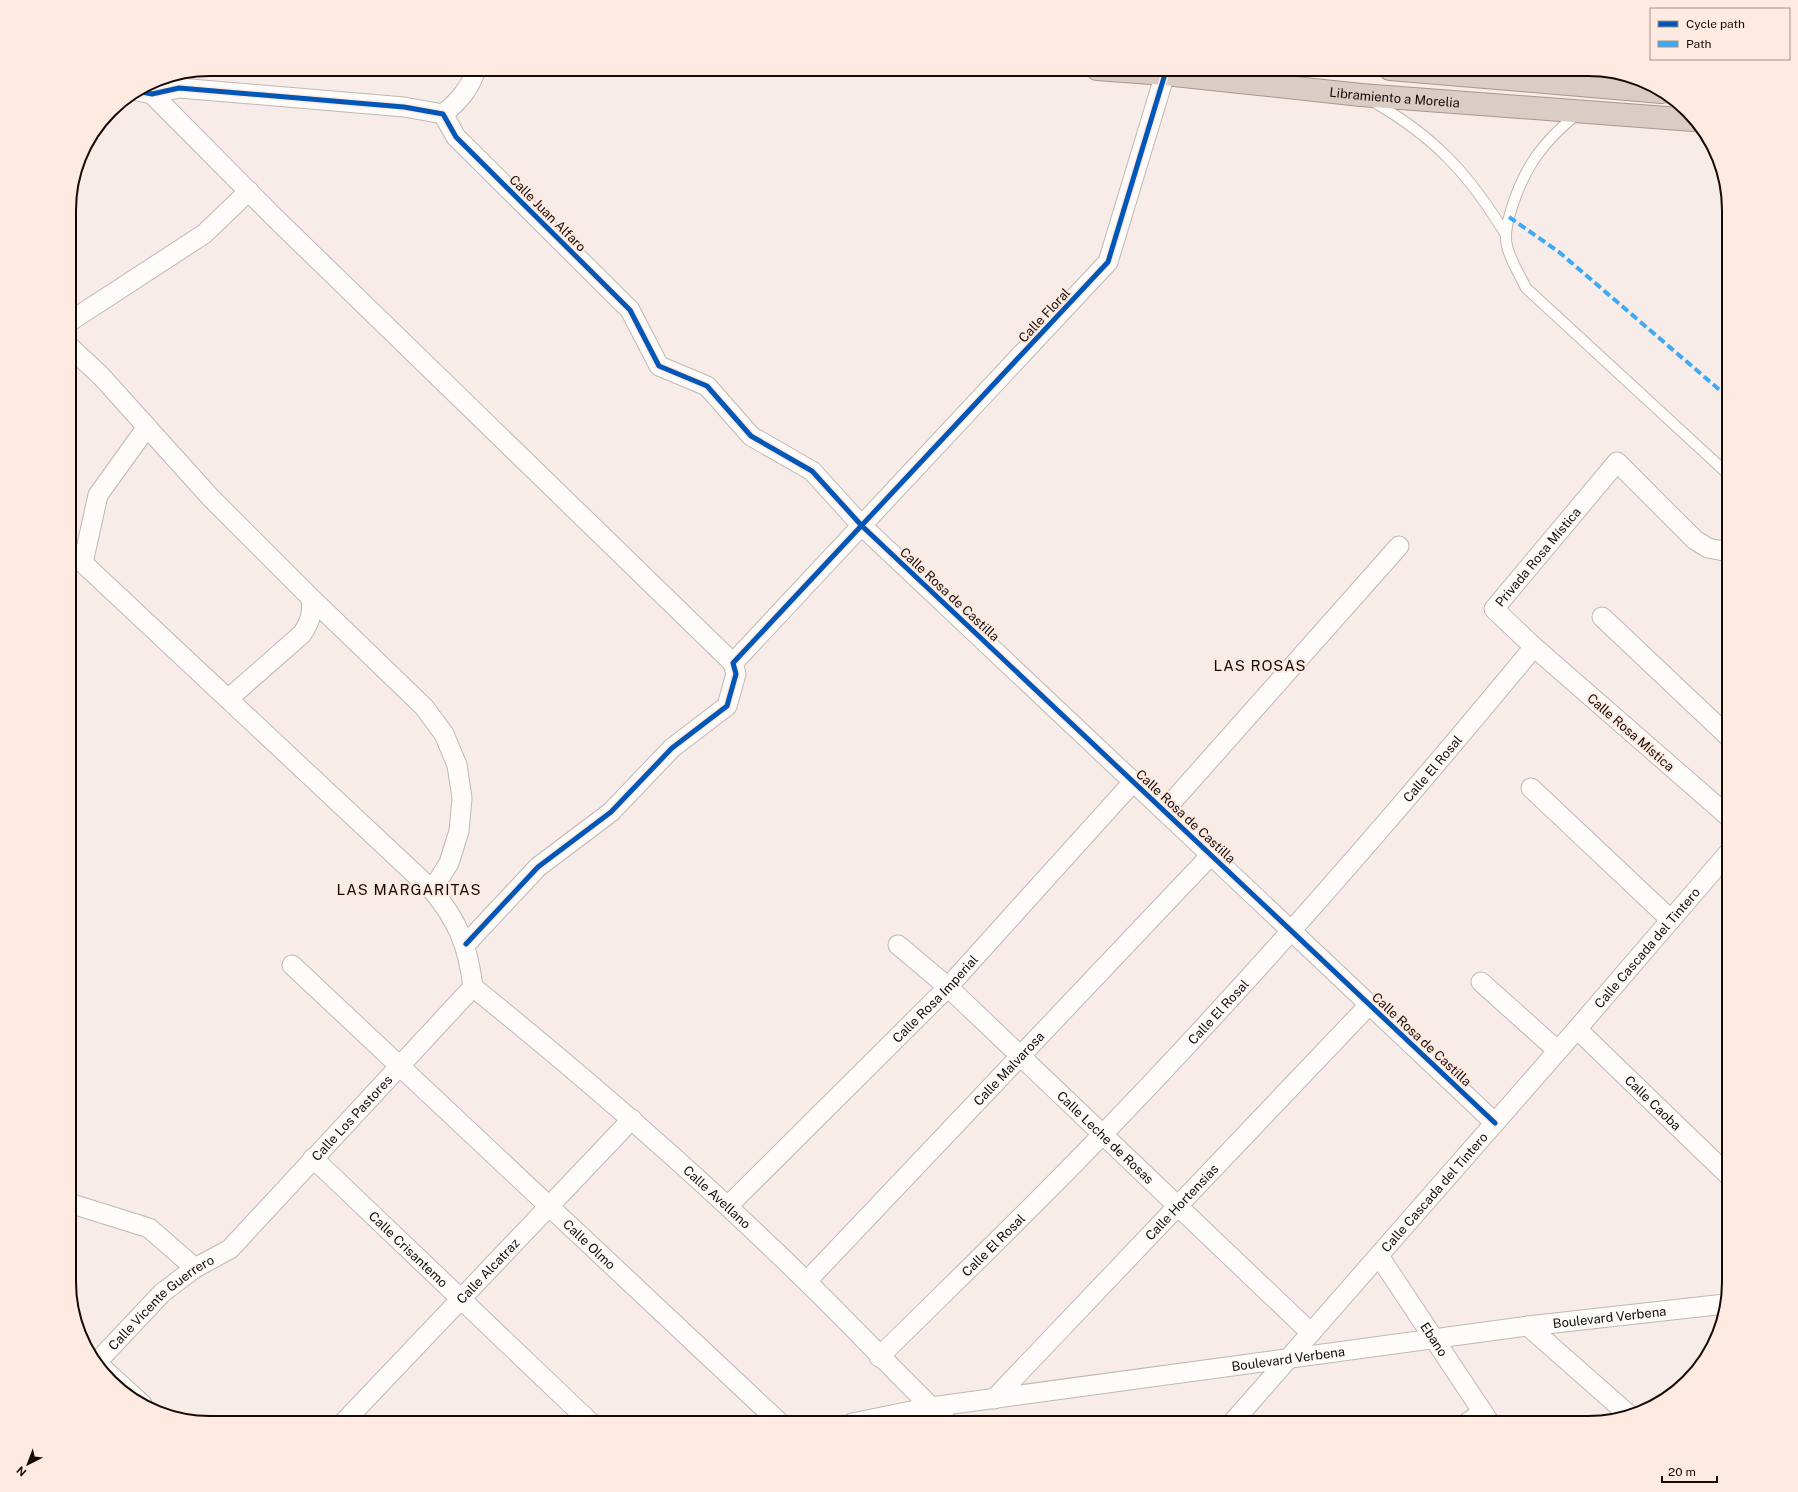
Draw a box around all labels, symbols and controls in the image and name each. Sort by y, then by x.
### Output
legend [1650,8,1790,60]
text: Cycle path [1686,17,1745,31]
text: Path [1686,37,1712,51]
street label: Libramiento a Morelia [1329,85,1460,110]
street label: Calle Juan Alfaro [506,172,589,255]
street label: Calle Floral [1016,285,1073,346]
street label: Privada Rosa Mística [1492,504,1584,610]
street label: Calle Rosa de Castilla [897,544,1002,644]
district label: LAS ROSAS [1213,657,1307,674]
street label: Calle Rosa Mística [1584,691,1677,774]
street label: Calle El Rosal [1400,733,1465,805]
street label: Calle Rosa de Castilla [1133,766,1238,866]
district label: LAS MARGARITAS [336,881,482,898]
street label: Calle Cascada del Tintero [1592,885,1703,1011]
street label: Calle Rosa Imperial [889,952,981,1046]
street label: Calle El Rosal [1185,977,1252,1048]
street label: Calle Rosa de Castilla [1369,989,1474,1089]
street label: Calle Malvarosa [971,1029,1047,1109]
street label: Calle Los Pastores [309,1072,395,1164]
street label: Calle Caoba [1622,1073,1684,1134]
street label: Calle Leche de Rosas [1054,1088,1157,1187]
street label: Calle Cascada del Tintero [1378,1130,1491,1255]
street label: Calle Hortensias [1142,1161,1222,1243]
street label: Calle Avellano [680,1163,753,1232]
street label: Calle Crisantemo [366,1208,451,1290]
street label: Calle El Rosal [959,1211,1028,1280]
street label: Calle Olmo [560,1217,618,1273]
street label: Calle Alcatraz [454,1236,522,1307]
street label: Calle Vicente Guerrero [105,1252,217,1353]
street label: Boulevard Verbena [1552,1304,1667,1331]
street label: Ebano [1417,1320,1451,1359]
street label: Boulevard Verbena [1231,1344,1346,1374]
north arrow [8,1444,48,1484]
scale bar [1662,1458,1717,1484]
text: N [14,1464,29,1479]
text: 20 m [1668,1465,1696,1479]

